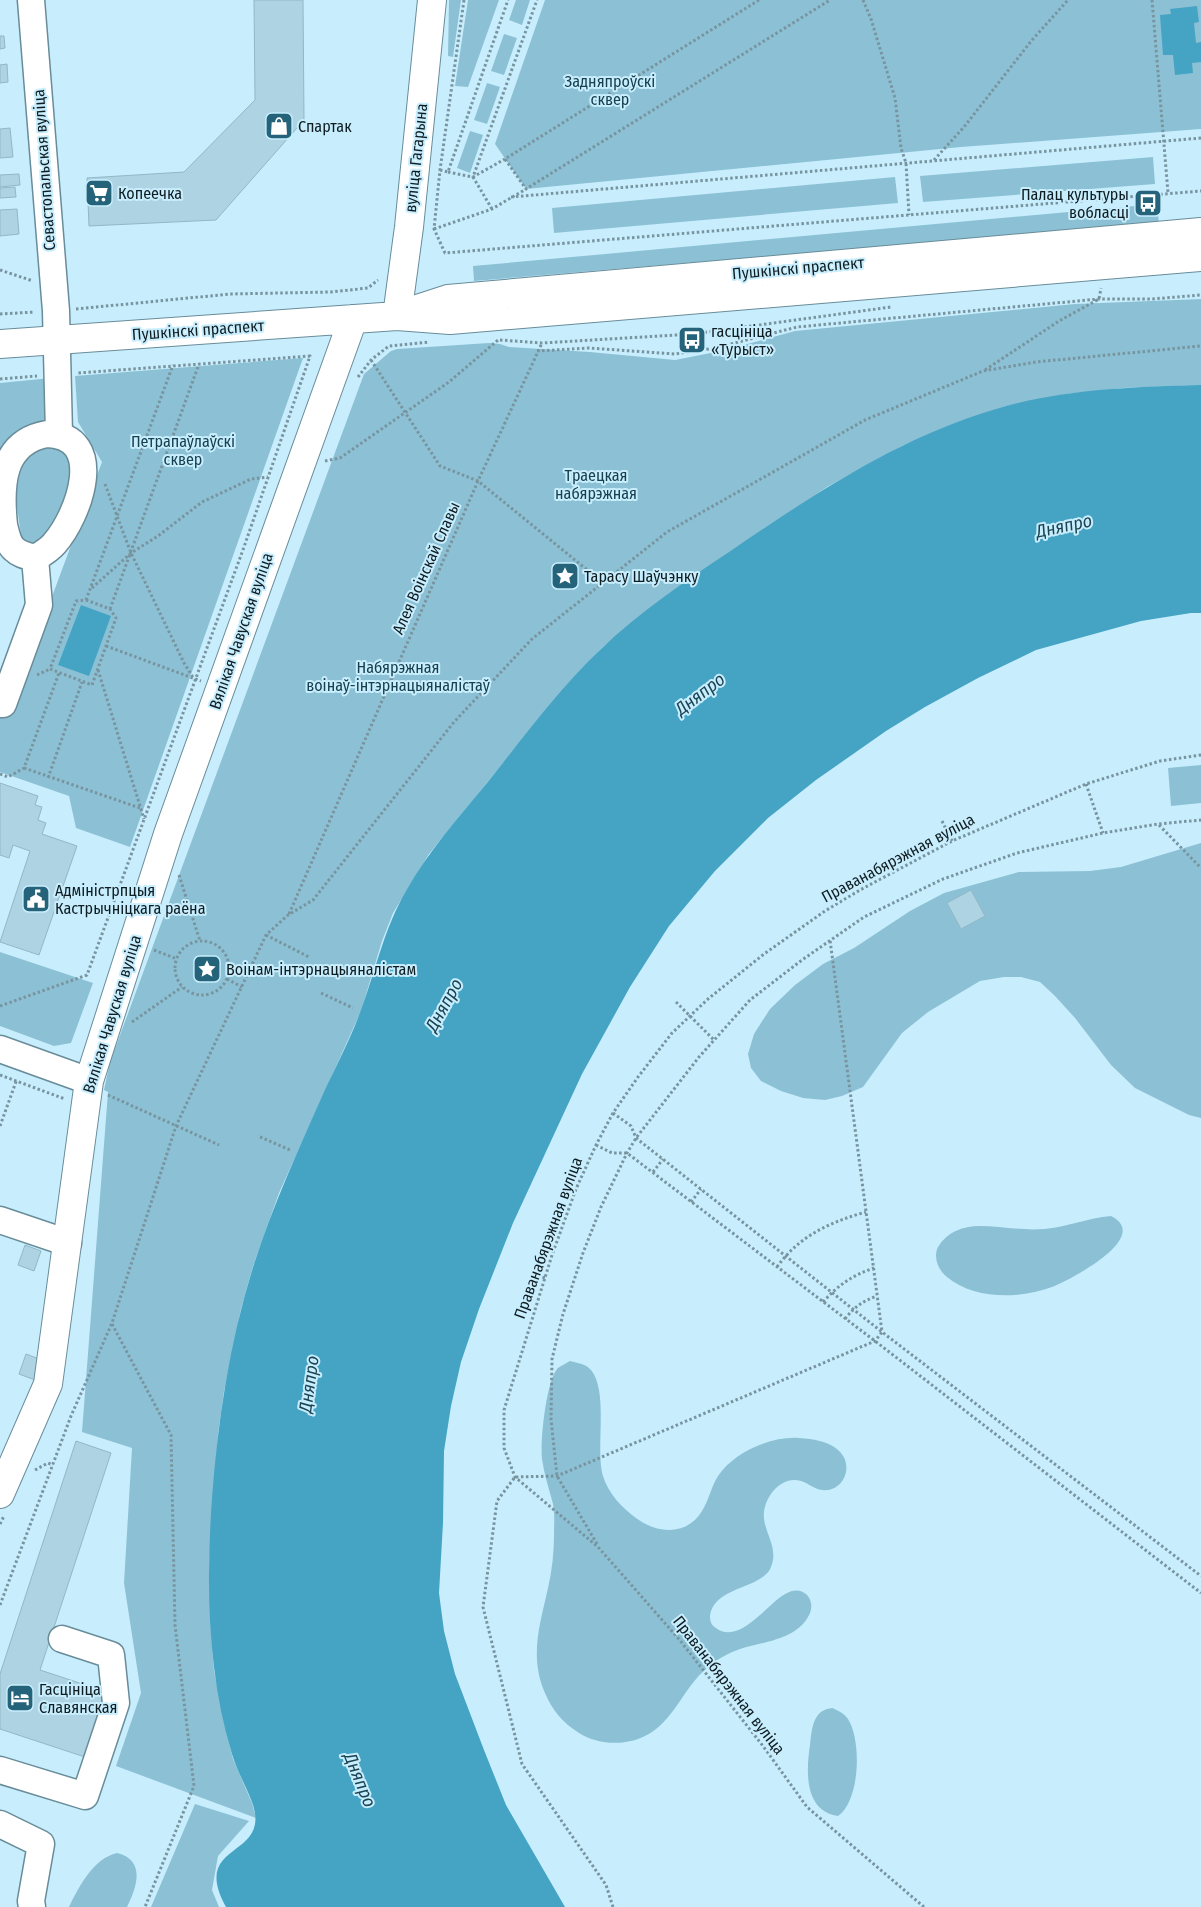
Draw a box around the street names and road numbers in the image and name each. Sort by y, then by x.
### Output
street label: Севастопальская вуліца [29,89,59,251]
street label: вуліца Гагарына [401,102,431,214]
street label: Пушкінскі праспект [731,253,865,283]
street label: Пушкінскі праспект [131,316,265,344]
street label: Алея Воінскай Славы [388,499,464,637]
street label: Вялікая Чавуская вуліца [205,550,277,712]
street label: Праванабярэжная вуліца [818,809,978,906]
street label: Вялікая Чавуская вуліца [79,933,145,1095]
street label: Праванабярэжная вуліца [510,1154,586,1321]
street label: Праванабярэжная вуліца [669,1612,789,1758]

